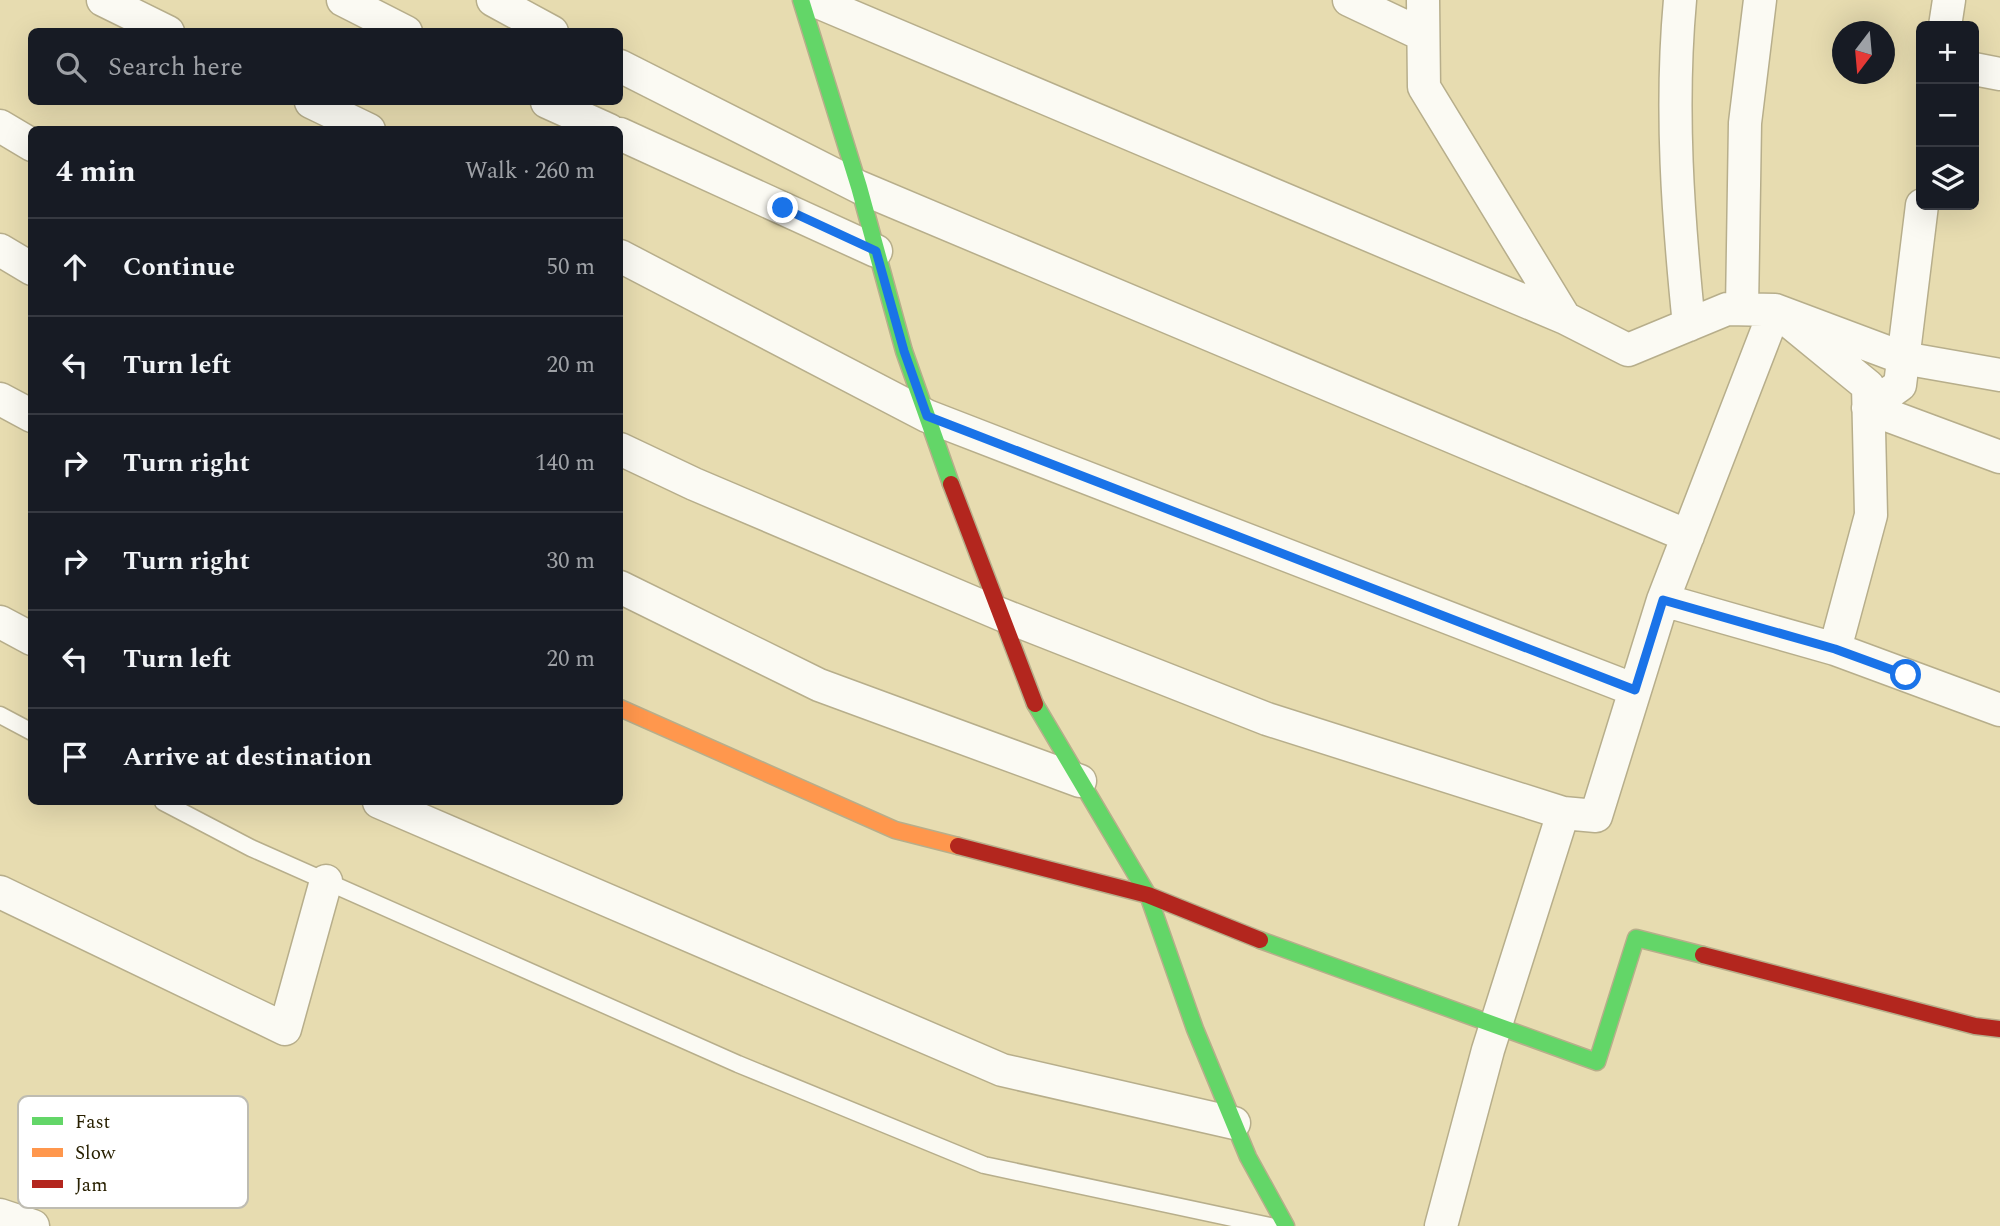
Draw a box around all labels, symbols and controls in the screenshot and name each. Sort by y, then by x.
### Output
north arrow [1832,21,1895,84]
map controls [1916,21,1979,210]
button: + [1916,21,1979,84]
search box [28,28,623,105]
text: Search here [108,47,243,87]
icon: search [52,48,90,86]
button: − [1916,84,1979,147]
button: layers [1916,147,1979,210]
text: 4 min [56,149,136,195]
text: Walk · 260 m [465,154,595,189]
route end [767,192,798,223]
text: Continue [123,247,235,287]
icon: ahead [56,248,94,286]
text: 50 m [546,250,595,285]
text: Turn left [123,345,231,385]
icon: left [56,346,94,384]
text: 20 m [546,348,595,383]
text: Turn right [123,443,250,483]
icon: right [56,444,94,482]
text: 140 m [535,446,595,481]
text: Turn right [123,541,250,581]
icon: right [56,542,94,580]
text: 30 m [546,544,595,579]
text: Turn left [123,639,231,679]
icon: left [56,640,94,678]
text: 20 m [546,642,595,677]
route start [1890,659,1921,690]
text: Arrive at destination [123,737,372,777]
icon: arrive [56,738,94,776]
legend [18,1096,248,1208]
text: Fast [75,1108,111,1137]
text: Slow [75,1139,116,1168]
text: Jam [75,1171,107,1200]

